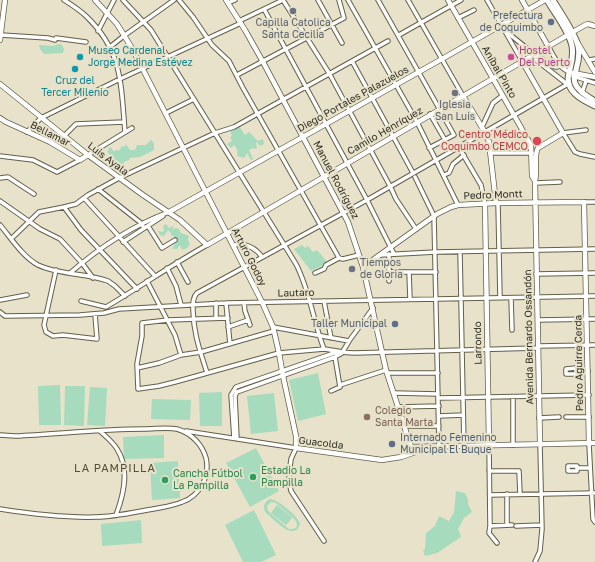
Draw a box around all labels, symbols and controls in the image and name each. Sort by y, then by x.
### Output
marker: Capilla Catolica Santa Cecilia [288,6,298,16]
place label: Prefectura de Coquimbo [480,10,543,34]
place label: Capilla Catolica Santa Cecilia [255,17,331,40]
marker: Prefectura de Coquimbo [546,17,556,27]
street label: Aníbal Pinto [479,44,519,100]
place label: Museo Cardenal Jorge Medina Estévez [88,45,193,68]
place label: Hostel Del Puerto [519,45,570,68]
marker: Museo Cardenal Jorge Medina Estévez [75,52,85,62]
marker: Hostel Del Puerto [506,52,516,62]
street label: Diego Portales Palazuelos [295,63,411,135]
marker: Cruz del Tercer Milenio [70,64,80,74]
place label: Cruz del Tercer Milenio [41,75,109,98]
marker: Iglesia San Luis [450,88,460,98]
place label: Iglesia San Luis [435,99,475,122]
street label: Camilo Henríquez [345,105,425,157]
street label: Bellamar [28,119,72,149]
place label: Centro Médico Coquimbo CEMCO [441,129,528,152]
marker: Centro Médico Coquimbo CEMCO [531,135,543,147]
street label: Manuel Rodríguez [310,139,362,221]
street label: Luis Ayala [85,140,131,178]
street label: Pedro Montt [463,188,523,202]
street label: Arturo Godoy [229,226,269,288]
place label: Tiempos de Gloria [360,257,403,280]
marker: Tiempos de Gloria [347,264,357,274]
street label: Avenida Bernardo Ossandón [522,269,536,405]
street label: Lautaro [277,287,315,299]
street label: Pedro Aguirre Cerda [572,315,586,411]
place label: Taller Municipal [311,318,387,330]
marker: Taller Municipal [390,319,400,329]
street label: Larrondo [472,321,484,365]
place label: Colegio Santa Marta [375,405,433,428]
marker: Colegio Santa Marta [362,412,372,422]
place label: Internado Femenino Municipal El Buque [400,432,497,456]
street label: Guacolda [298,434,344,452]
marker: Internado Femenino Municipal El Buque [387,439,397,449]
district label: LA PAMPILLA [74,462,156,476]
place label: Estadio La Pampilla [261,465,311,488]
place label: Cancha Fútbol La Pampilla [173,468,243,492]
marker: Estadio La Pampilla [248,472,258,482]
marker: Cancha Fútbol La Pampilla [160,475,170,485]

